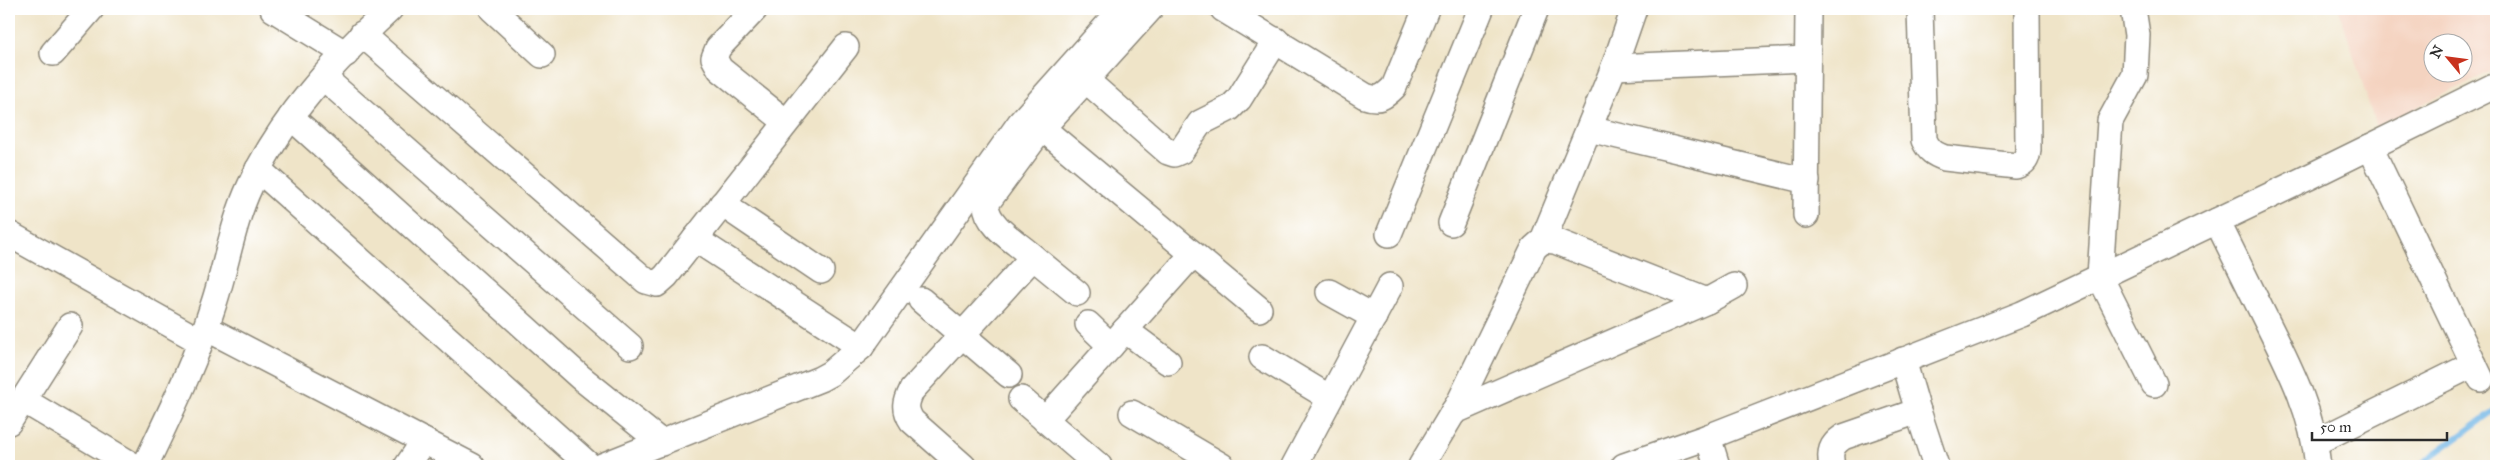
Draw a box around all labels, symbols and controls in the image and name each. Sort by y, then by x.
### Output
north arrow [2422,32,2472,82]
text: N [2427,43,2447,61]
scale bar [2312,410,2448,442]
text: 50 m [2320,418,2352,436]

